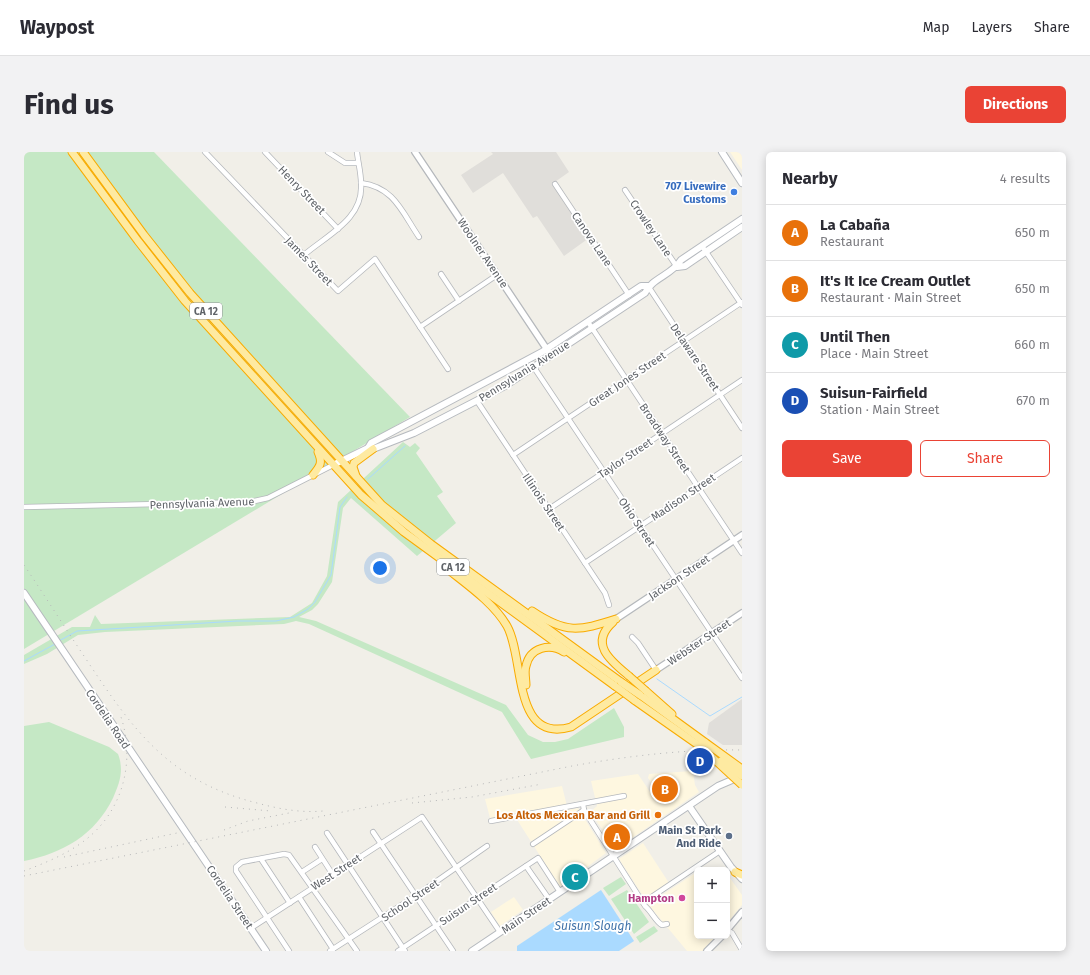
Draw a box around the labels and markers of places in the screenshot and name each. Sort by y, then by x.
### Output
place label: 707 Livewire Customs [665,180,727,206]
marker: 707 Livewire Customs [729,187,739,197]
pin: D [687,746,713,776]
pin: B [652,774,678,804]
place label: Los Altos Mexican Bar and Grill [496,809,651,822]
marker: Los Altos Mexican Bar and Grill [653,810,663,820]
pin: A [604,822,630,852]
place label: Main St Park And Ride [659,824,722,850]
marker: Main St Park And Ride [724,831,734,841]
pin: C [562,862,588,892]
place label: Hampton [628,892,674,905]
marker: Hampton [677,893,687,903]

